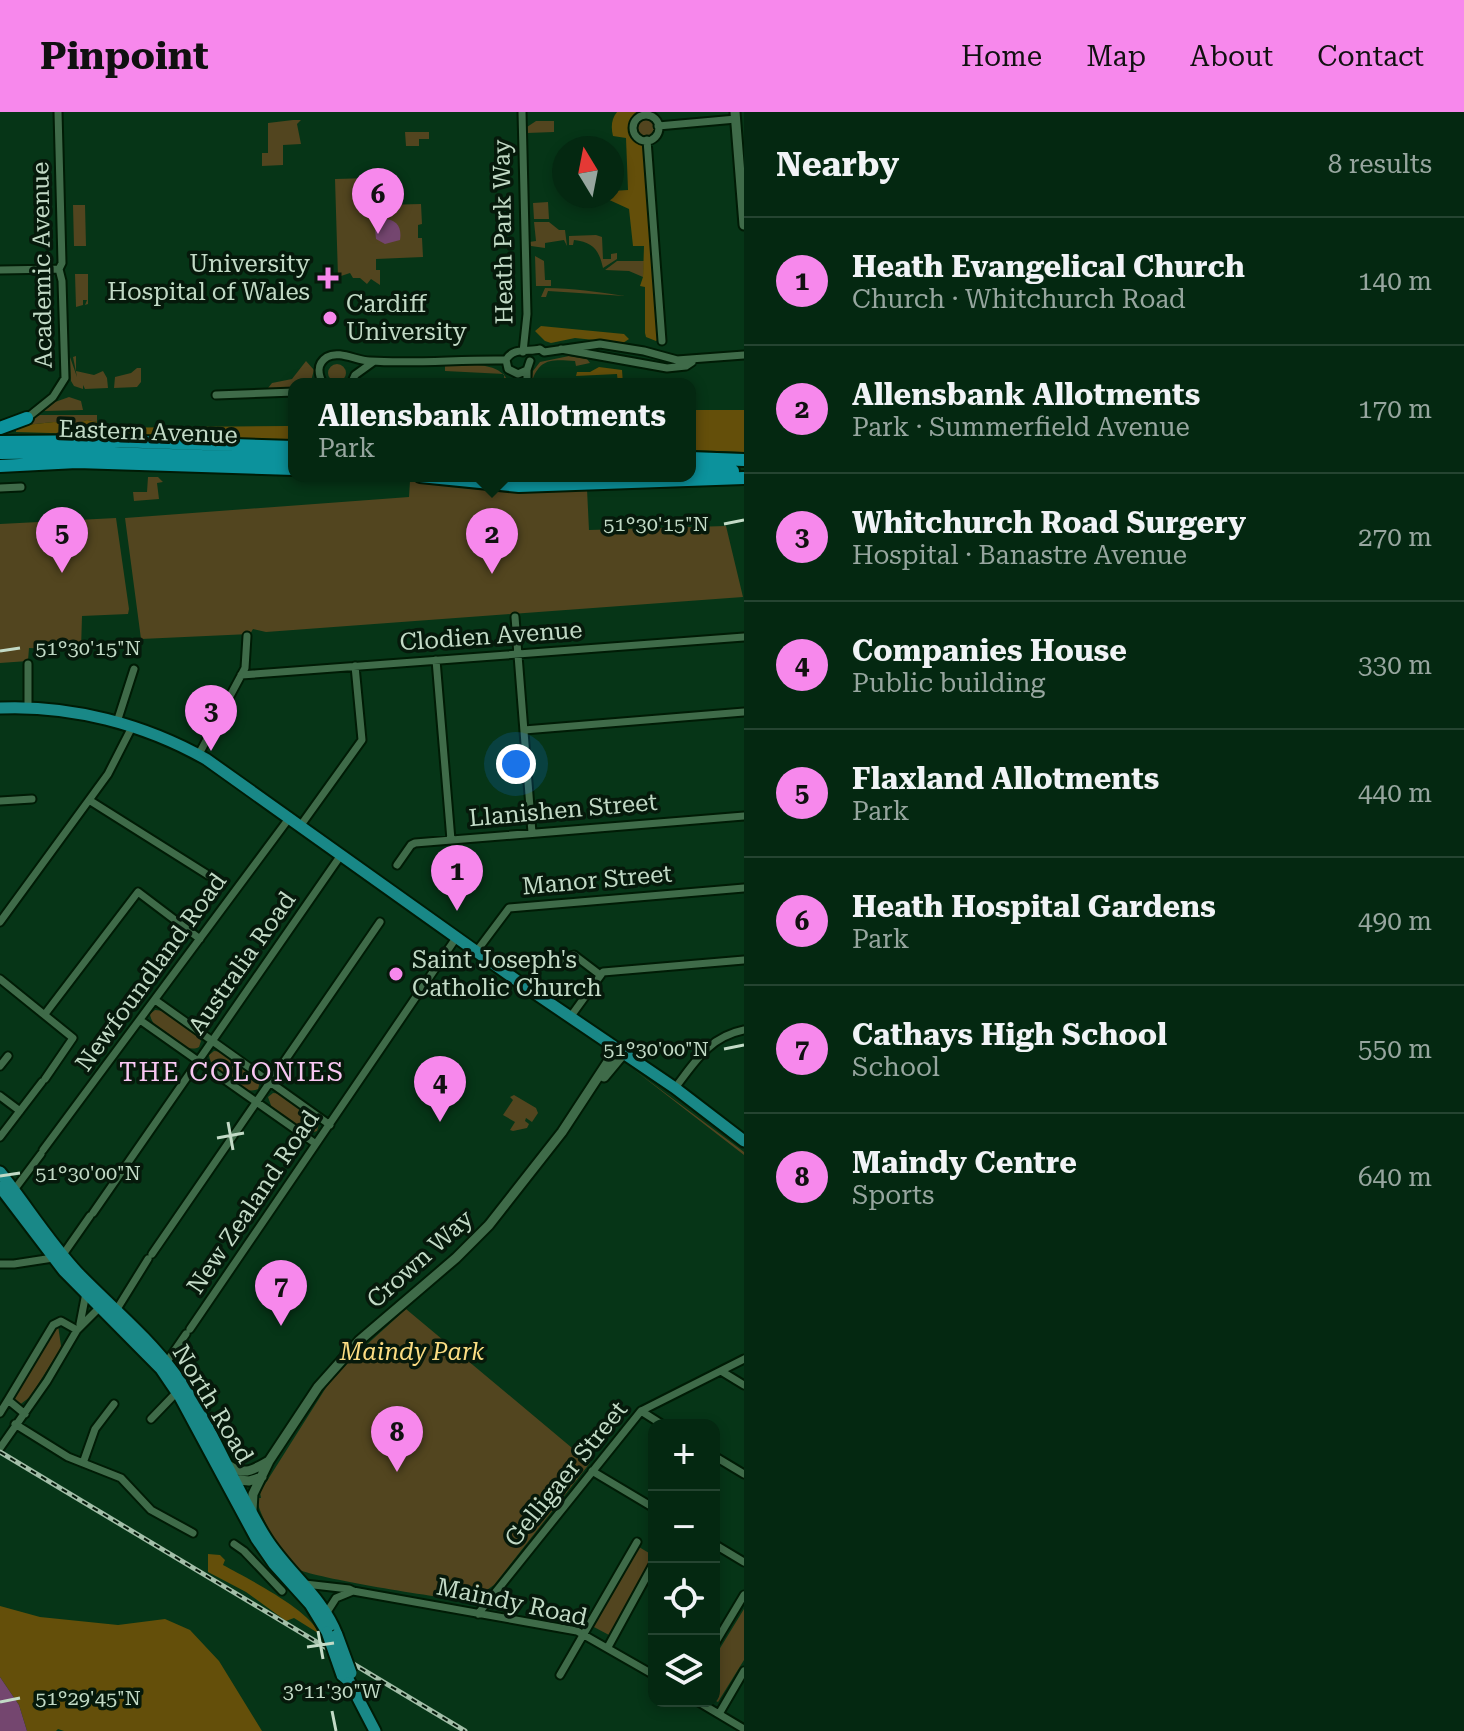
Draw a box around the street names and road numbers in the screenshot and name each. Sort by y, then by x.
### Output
street label: Heath Park Way [487,138,519,325]
street label: Academic Avenue [26,161,58,369]
street label: Eastern Avenue [58,415,238,449]
street label: Clodien Avenue [399,616,583,656]
street label: Llanishen Street [468,788,658,832]
street label: Manor Street [521,859,673,901]
street label: Newfoundland Road [70,868,232,1076]
street label: Australia Road [182,886,302,1040]
street label: New Zealand Road [181,1105,325,1299]
street label: Crown Way [361,1204,479,1314]
street label: North Road [167,1340,259,1468]
street label: Gelligaer Street [499,1396,633,1552]
street label: Maindy Road [434,1572,590,1632]

